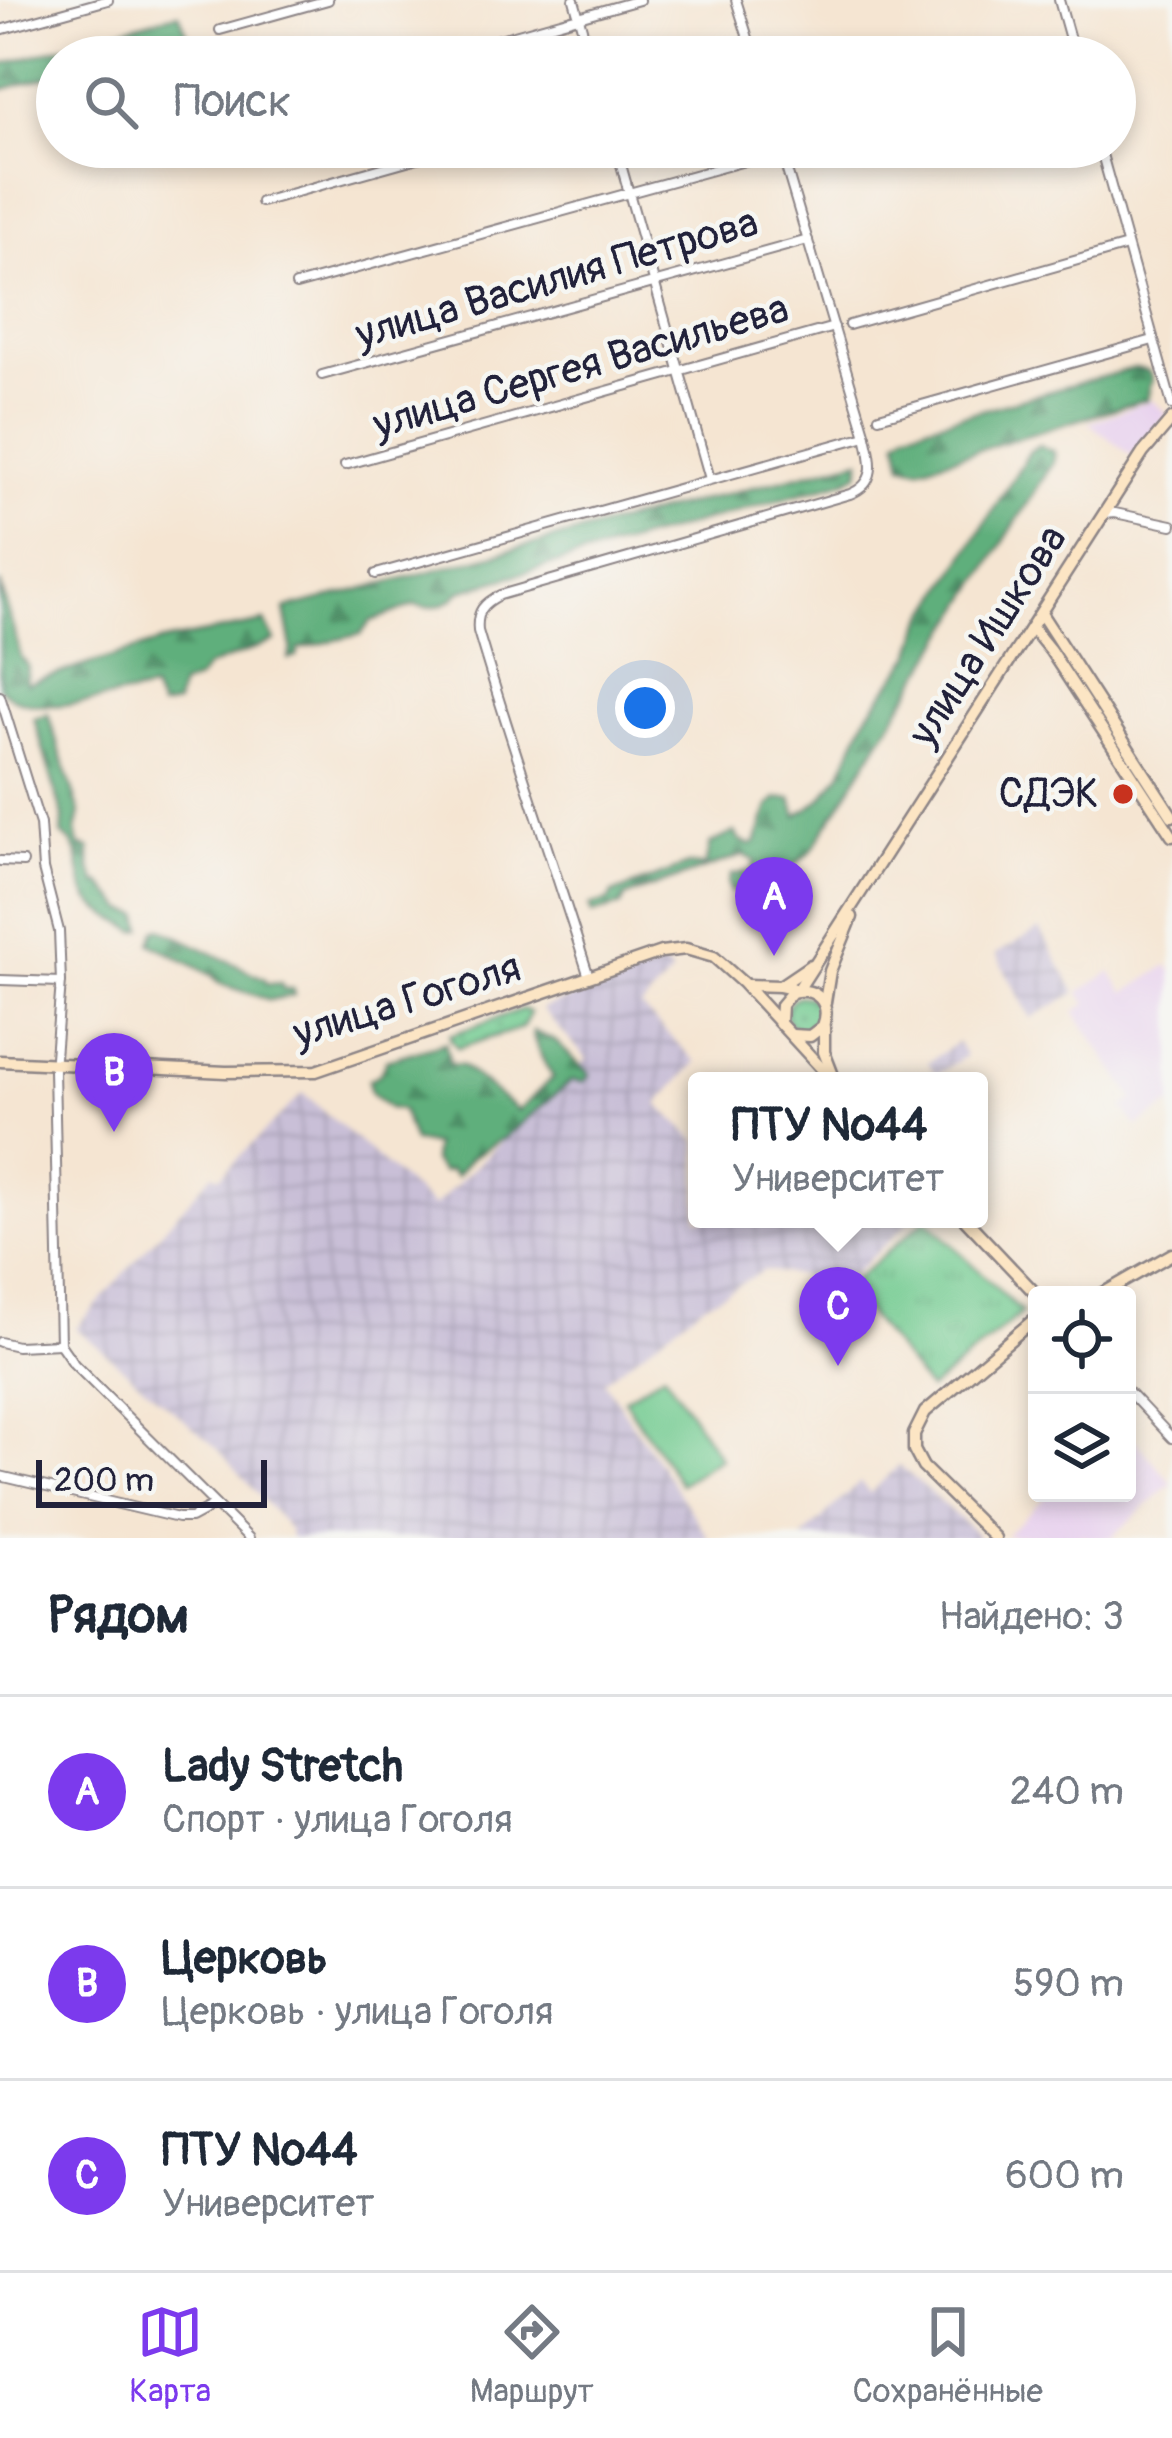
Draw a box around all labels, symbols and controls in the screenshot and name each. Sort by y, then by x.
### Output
search box [36,36,1136,168]
icon: search [78,69,144,135]
text: Поиск [174,74,291,130]
street label: улица Василия Петрова [349,197,764,362]
street label: улица Сергея Васильева [366,283,795,451]
street label: улица Ишкова [897,516,1079,757]
your location [615,678,675,738]
place label: СДЭК [999,768,1099,820]
marker: СДЭК [1110,781,1136,807]
pin: A [735,857,813,956]
street label: улица Гоголя [286,942,527,1061]
pin: B [75,1033,153,1132]
popup [688,1072,988,1228]
text: ПТУ №44 [732,1098,927,1154]
text: Университет [732,1154,944,1203]
pin: C [799,1267,877,1366]
map controls [1028,1286,1136,1502]
button: locate [1028,1286,1136,1394]
button: layers [1028,1394,1136,1502]
scale bar [36,1454,267,1507]
text: 200 m [54,1460,154,1501]
text: Рядом [48,1584,189,1648]
text: Найдено: 3 [939,1592,1124,1641]
text: Lady Stretch [162,1739,403,1795]
text: A [74,1767,100,1816]
text: 240 m [1010,1767,1124,1816]
text: Спорт · улица Гоголя [162,1795,513,1844]
text: Церковь [162,1931,328,1987]
text: B [76,1959,98,2008]
text: 590 m [1013,1959,1124,2008]
text: Церковь · улица Гоголя [162,1987,553,2036]
text: ПТУ №44 [162,2123,358,2179]
text: C [75,2151,99,2200]
text: 600 m [1005,2151,1124,2200]
text: Университет [162,2179,375,2228]
tab: Карта [129,2299,211,2412]
tab: Маршрут [470,2299,594,2412]
tab: Сохранённые [852,2299,1043,2412]

